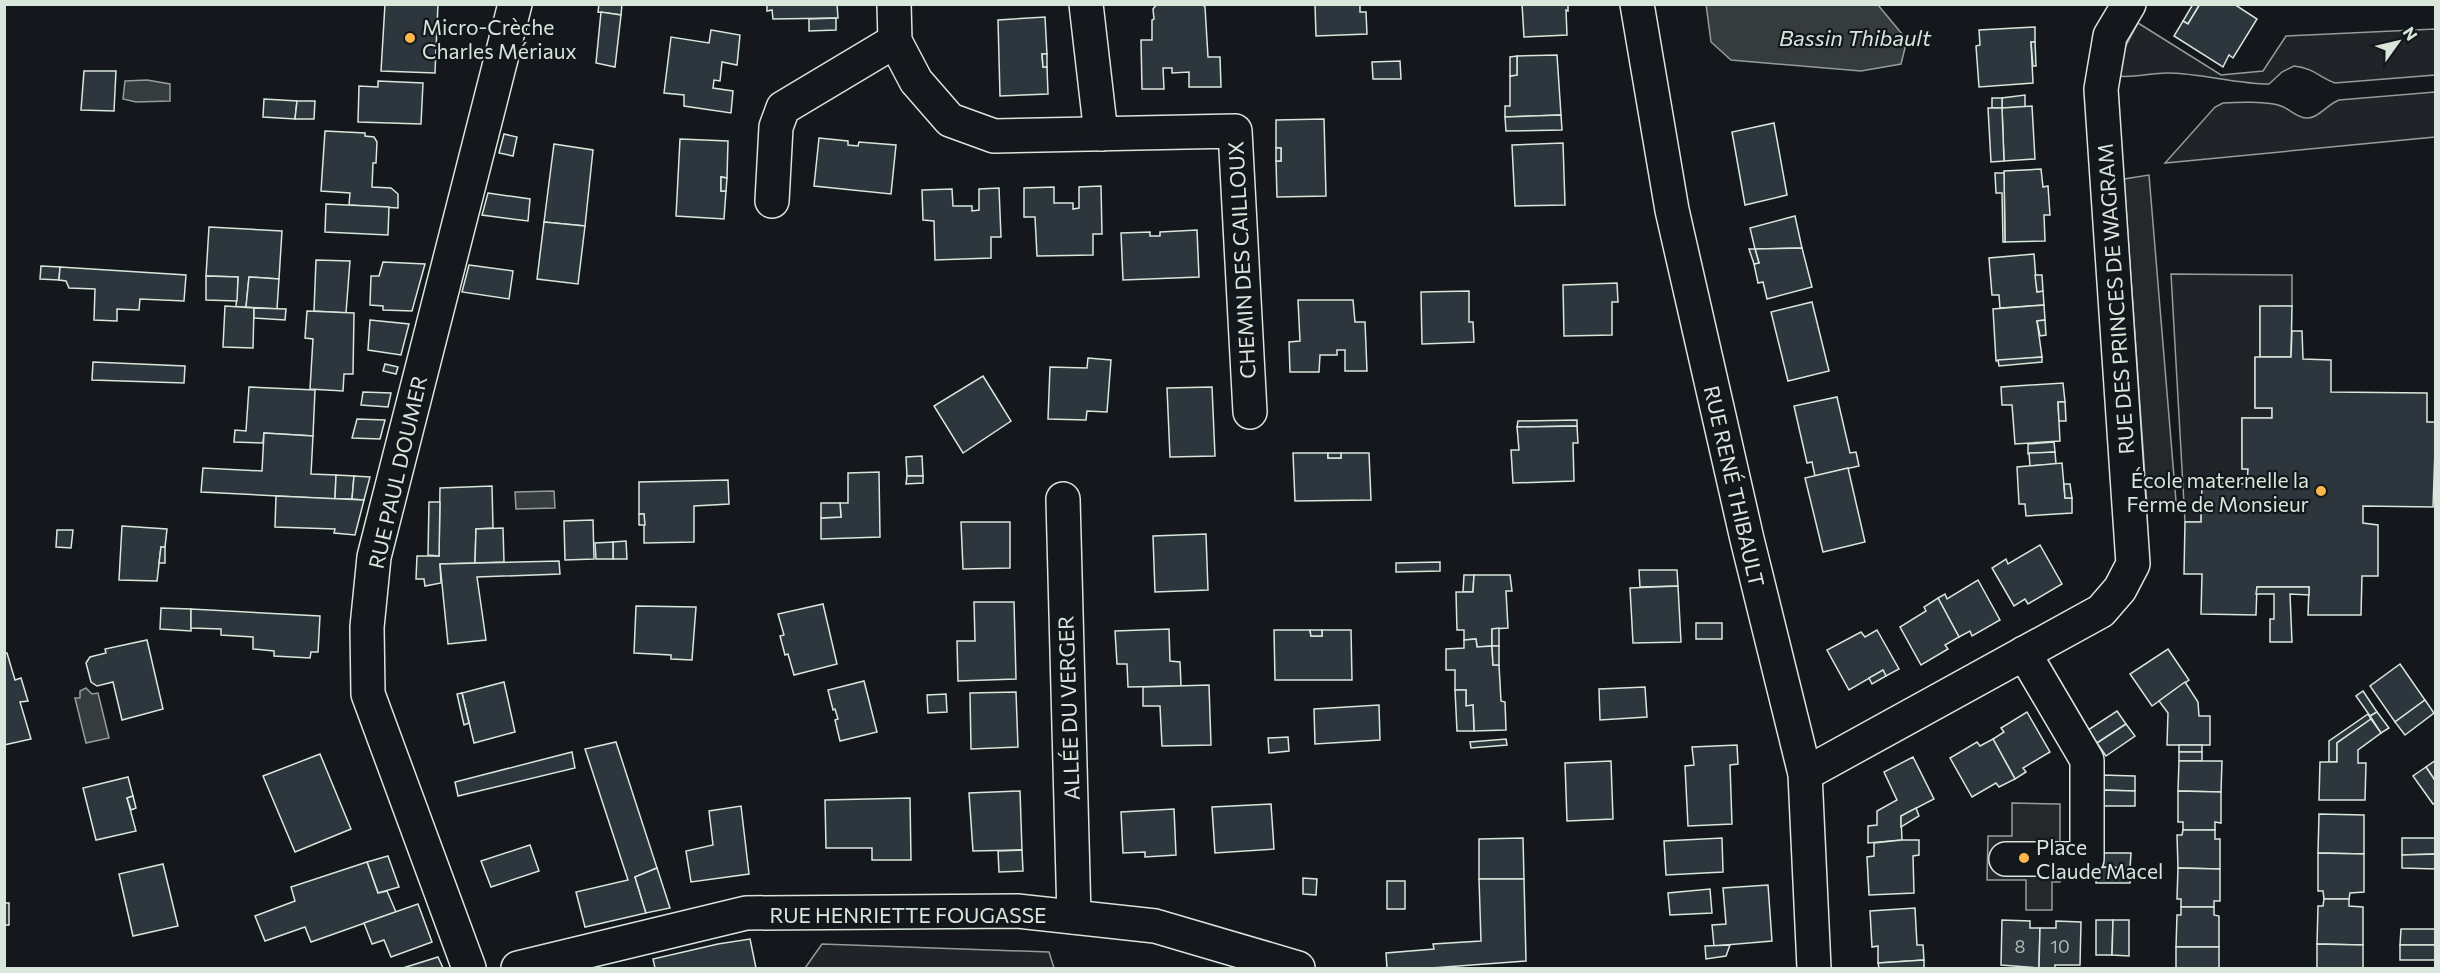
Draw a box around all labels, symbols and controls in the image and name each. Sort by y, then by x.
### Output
north arrow [2368,12,2428,72]
place label: Micro-Crèche Charles Mériaux [422,14,577,63]
text: N [2400,23,2422,44]
water label: Bassin Thibault [1779,24,1932,51]
marker: Micro-Crèche Charles Mériaux [403,31,417,45]
street label: CHEMIN DES CAILLOUX [1222,141,1260,379]
street label: RUE DES PRINCES DE WAGRAM [2092,143,2138,455]
street label: RUE PAUL DOUMER [363,373,431,571]
street label: RUE RENÉ THIBAULT [1700,383,1770,589]
place label: École maternelle la Ferme de Monsieur [2127,467,2309,516]
marker: École maternelle la Ferme de Monsieur [2314,484,2328,498]
street label: ALLÉE DU VERGER [1052,615,1084,801]
place label: Place Claude Macel [2036,834,2163,883]
marker: Place Claude Macel [2017,851,2031,865]
street label: RUE HENRIETTE FOUGASSE [770,902,1046,927]
house number: 8 [2015,935,2026,957]
house number: 10 [2050,935,2070,957]

